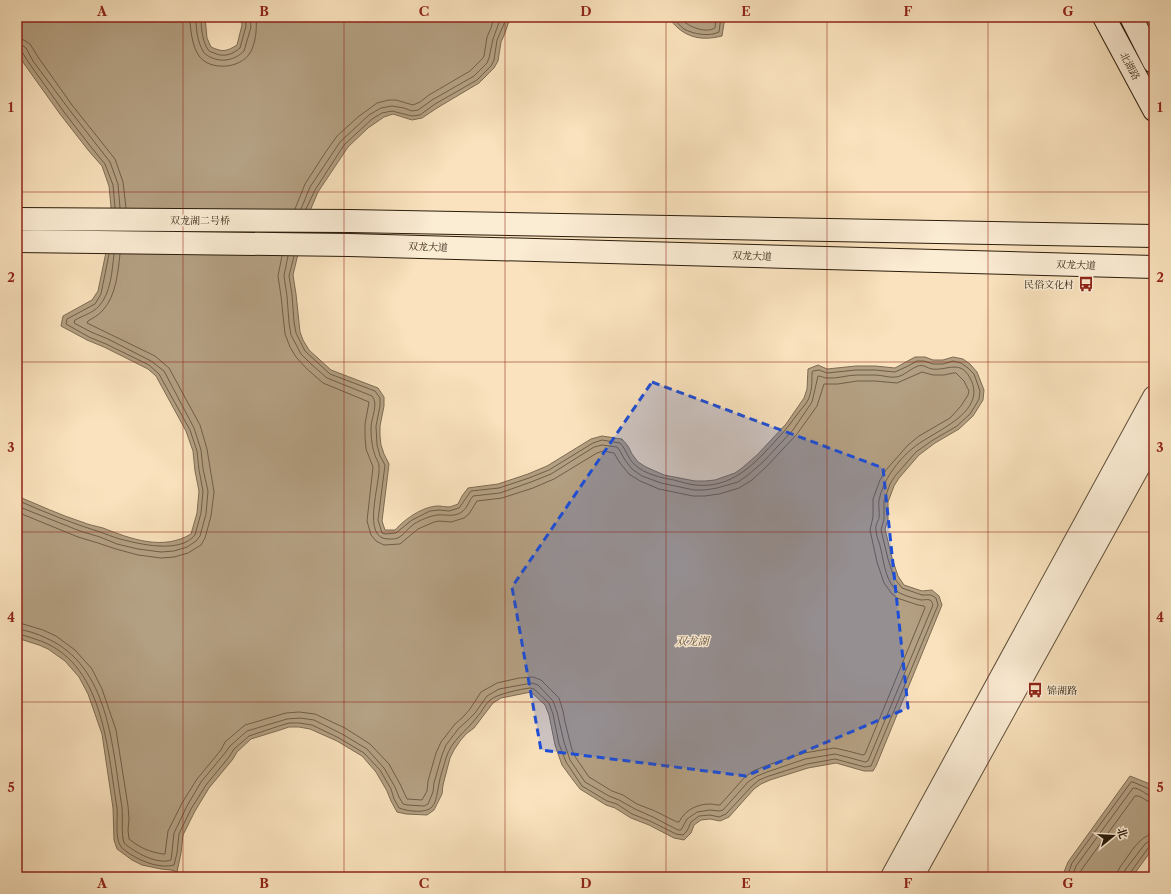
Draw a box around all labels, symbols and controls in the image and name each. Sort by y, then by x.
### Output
text: A [96,3,108,19]
text: B [259,3,269,19]
text: C [419,3,429,19]
text: D [580,3,592,19]
text: E [741,3,751,19]
text: F [904,3,913,19]
text: G [1062,3,1074,19]
street label: 北湖路 [1117,50,1143,82]
text: 1 [8,99,14,115]
text: 1 [1157,99,1163,115]
street label: 双龙湖二号桥 [170,214,230,227]
street label: 双龙大道 [408,240,448,254]
street label: 双龙大道 [732,249,772,263]
street label: 双龙大道 [1056,258,1096,272]
text: 2 [7,269,15,285]
text: 2 [1156,269,1164,285]
bus stop icon: 民俗文化村 [1077,275,1095,293]
place label: 民俗文化村 [1024,278,1074,291]
text: 3 [7,439,15,455]
text: 3 [1156,439,1164,455]
text: 4 [7,609,15,625]
text: 4 [1156,609,1164,625]
water label: 双龙湖 [676,634,710,648]
bus stop icon: 锦湖路 [1026,681,1044,699]
place label: 锦湖路 [1047,684,1077,697]
text: 5 [7,779,15,795]
text: 5 [1156,779,1164,795]
north arrow [1093,816,1133,856]
text: 北 [1114,826,1131,840]
text: A [96,875,108,891]
text: B [259,875,269,891]
text: C [419,875,429,891]
text: D [580,875,592,891]
text: E [741,875,751,891]
text: F [904,875,913,891]
text: G [1062,875,1074,891]

